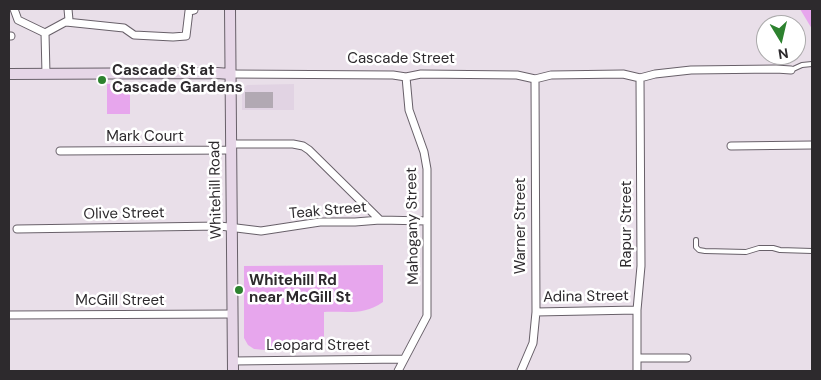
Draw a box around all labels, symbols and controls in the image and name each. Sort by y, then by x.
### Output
north arrow [756,15,806,65]
text: N [777,44,790,64]
street label: Cascade Street [347,50,455,68]
place label: Cascade St at Cascade Gardens [112,62,243,97]
marker: Cascade St at Cascade Gardens [96,74,108,86]
street label: Mark Court [106,128,184,146]
street label: Whitehill Road [206,140,226,240]
street label: Mahogany Street [403,167,423,285]
street label: Warner Street [512,178,530,274]
street label: Rapur Street [618,181,636,267]
street label: Teak Street [288,199,368,223]
street label: Olive Street [83,204,165,224]
place label: Whitehill Rd near McGill St [249,272,351,307]
marker: Whitehill Rd near McGill St [233,284,245,296]
street label: Adina Street [543,287,629,307]
street label: McGill Street [75,292,165,310]
street label: Leopard Street [266,337,370,355]

